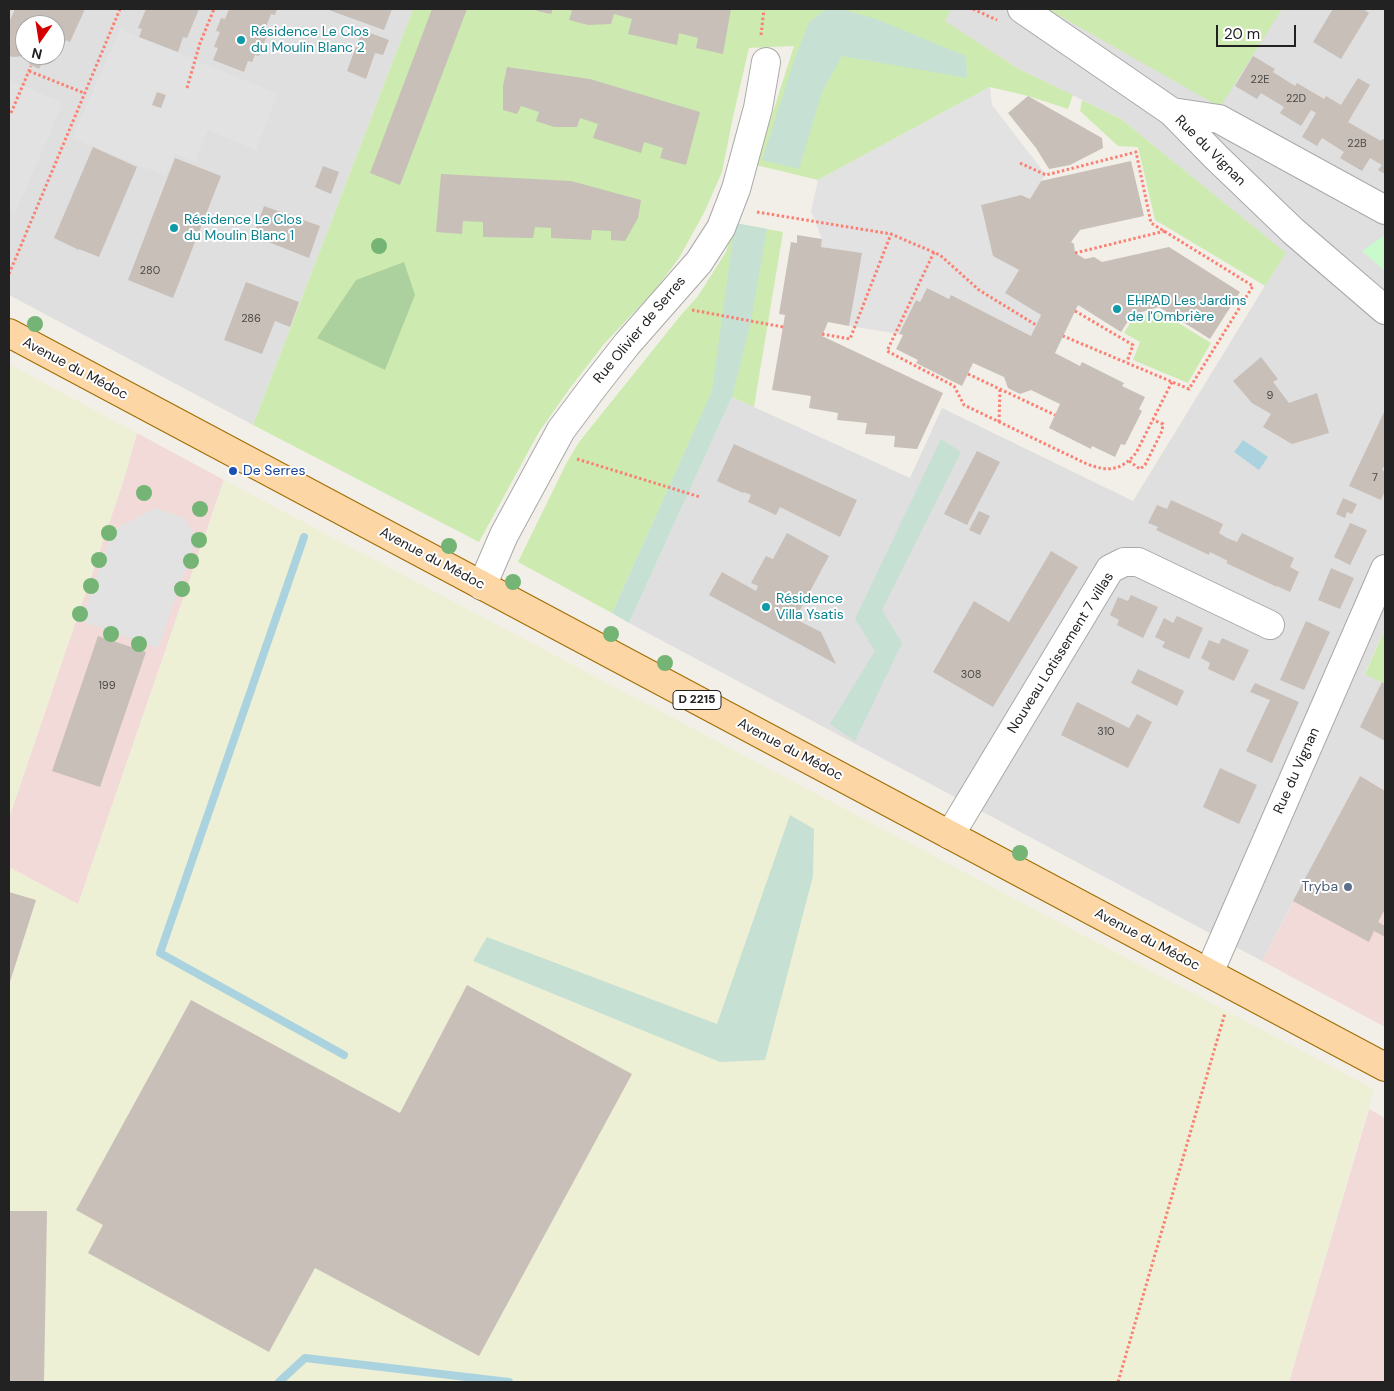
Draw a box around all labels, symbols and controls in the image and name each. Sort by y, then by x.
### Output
north arrow [15,15,65,65]
scale bar [1219,15,1299,47]
place label: Résidence Le Clos du Moulin Blanc 2 [251,24,369,56]
text: 20 m [1224,24,1260,44]
marker: Résidence Le Clos du Moulin Blanc 2 [235,34,247,46]
text: N [30,44,44,64]
house number: 22E [1251,73,1269,87]
house number: 22D [1286,92,1306,106]
street label: Rue du Vignan [1171,112,1249,190]
house number: 22B [1347,137,1367,151]
place label: Résidence Le Clos du Moulin Blanc 1 [184,212,302,244]
marker: Résidence Le Clos du Moulin Blanc 1 [168,222,180,234]
house number: 280 [140,264,160,278]
street label: Rue Olivier de Serres [590,273,690,387]
place label: EHPAD Les Jardins de l'Ombrière [1127,293,1247,326]
marker: EHPAD Les Jardins de l'Ombrière [1111,303,1123,315]
house number: 286 [241,312,261,326]
street label: Avenue du Médoc [20,334,130,404]
house number: 9 [1267,389,1273,403]
place label: De Serres [243,463,305,479]
marker: De Serres [227,465,239,477]
house number: 7 [1372,471,1378,485]
street label: Avenue du Médoc [377,524,487,594]
street label: Nouveau Lotissement 7 villas [1004,569,1118,737]
place label: Résidence Villa Ysatis [776,591,844,624]
marker: Résidence Villa Ysatis [760,601,772,613]
house number: 308 [961,668,981,682]
house number: 199 [98,679,116,693]
road number: D 2215 [673,690,721,710]
street label: Avenue du Médoc [735,715,845,785]
house number: 310 [1097,725,1115,739]
street label: Rue du Vignan [1270,725,1324,817]
place label: Tryba [1302,879,1338,895]
marker: Tryba [1342,881,1354,893]
street label: Avenue du Médoc [1092,905,1202,975]

